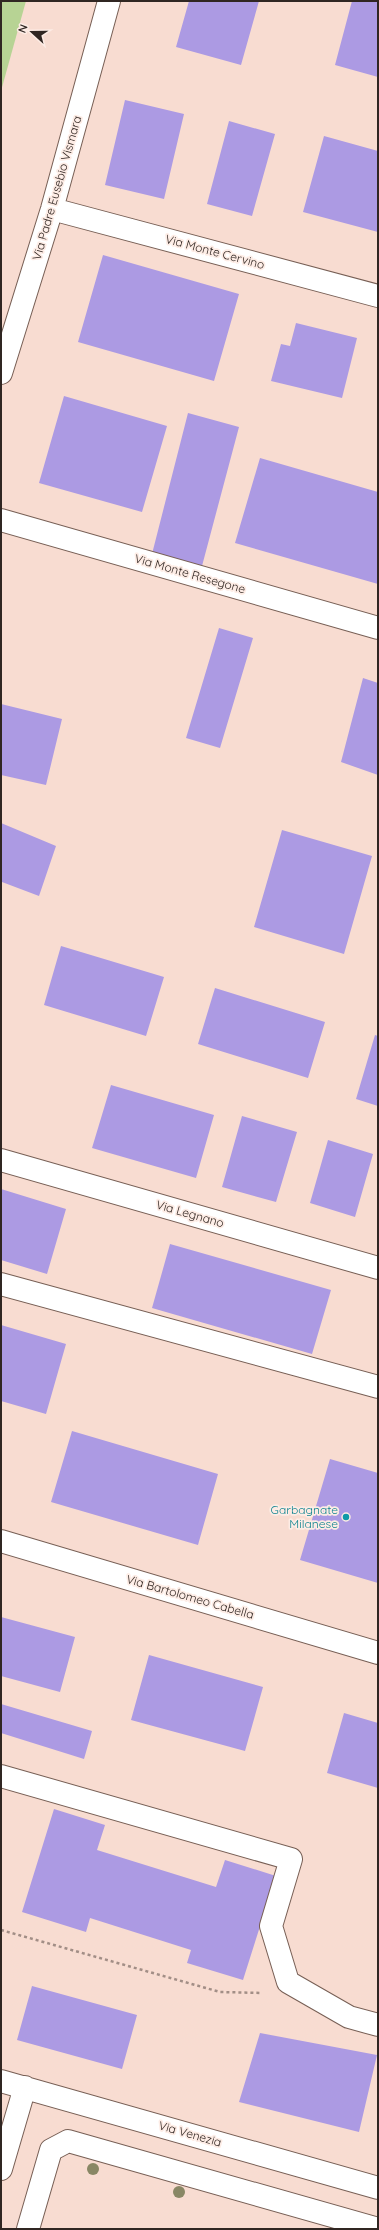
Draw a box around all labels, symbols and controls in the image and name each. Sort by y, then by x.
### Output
north arrow [12,12,52,52]
text: N [15,22,31,35]
street label: Via Padre Eusebio Vismara [29,114,84,262]
street label: Via Monte Cervino [164,231,266,272]
street label: Via Monte Resegone [133,551,247,597]
street label: Via Legnano [154,1197,226,1230]
place label: Garbagnate Milanese [271,1502,338,1531]
marker: Garbagnate Milanese [341,1512,351,1522]
street label: Via Bartolomeo Cabella [125,1571,256,1622]
street label: Via Venezia [157,2117,223,2150]

